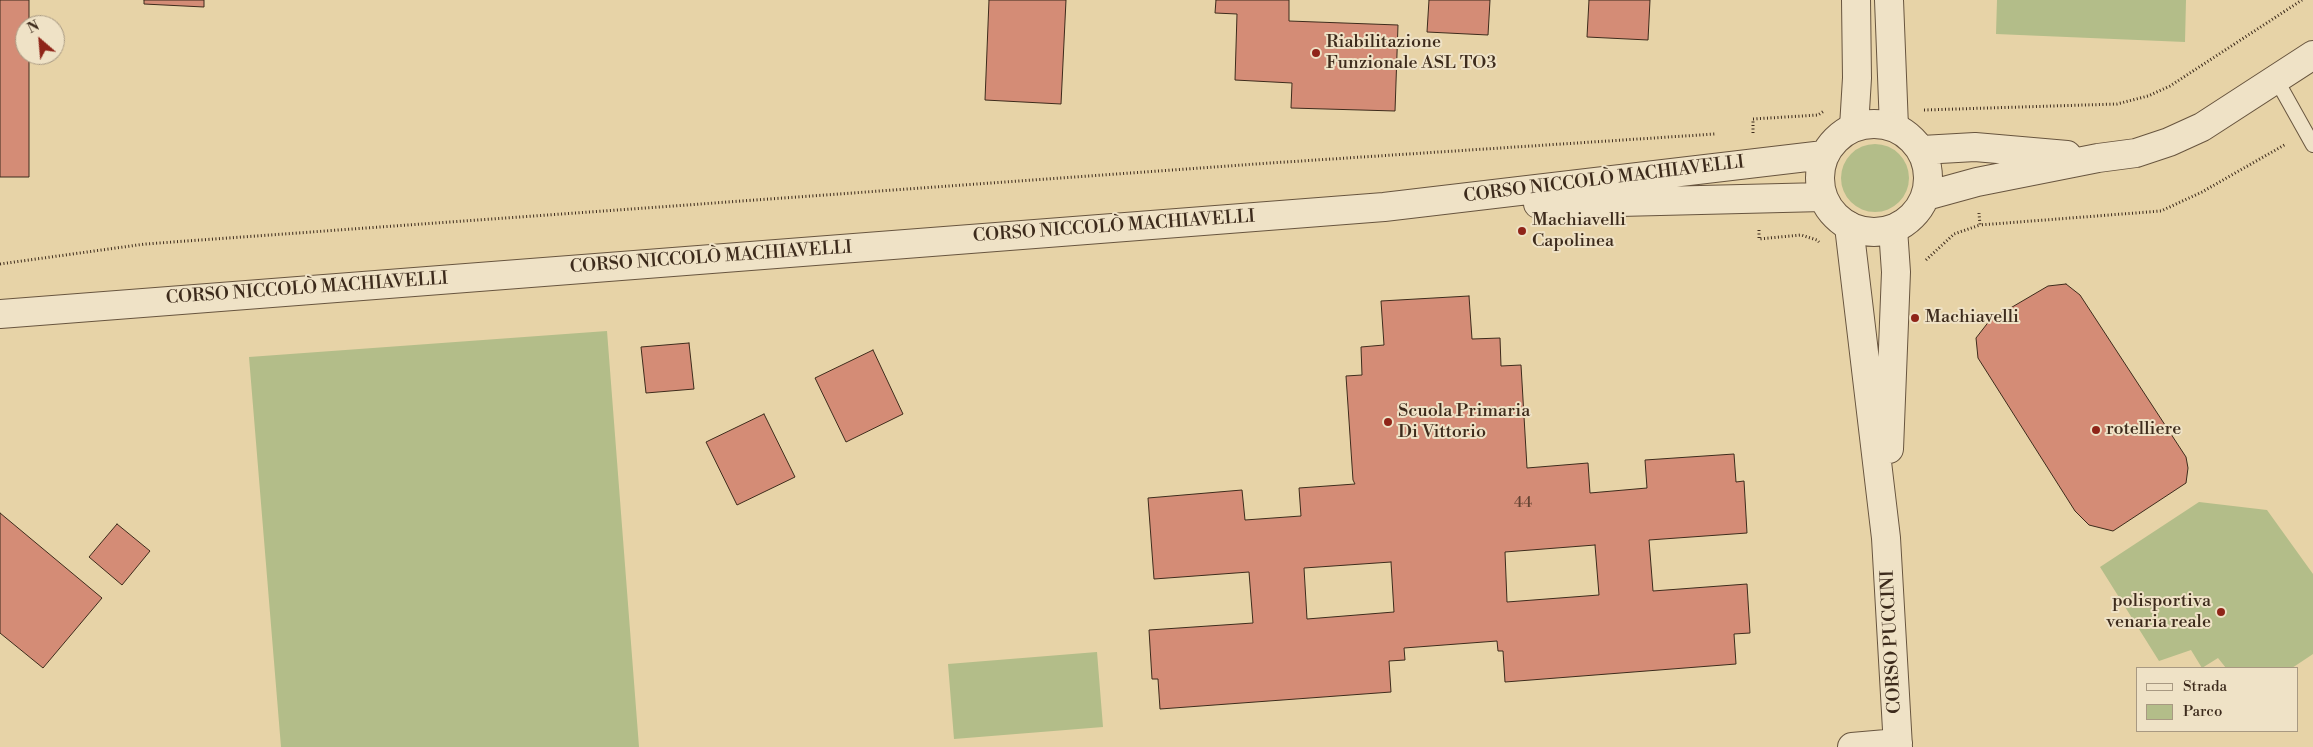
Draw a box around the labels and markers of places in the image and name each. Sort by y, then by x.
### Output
place label: Riabilitazione Funzionale ASL TO3 [1326,32,1496,74]
marker: Riabilitazione Funzionale ASL TO3 [1310,47,1322,59]
place label: Machiavelli Capolinea [1532,210,1626,252]
marker: Machiavelli Capolinea [1516,225,1528,237]
place label: Machiavelli [1925,307,2019,329]
marker: Machiavelli [1909,312,1921,324]
place label: Scuola Primaria Di Vittorio [1398,401,1530,444]
marker: Scuola Primaria Di Vittorio [1382,416,1394,428]
place label: rotelliere [2106,419,2181,441]
marker: rotelliere [2090,424,2102,436]
place label: polisportiva venaria reale [2106,591,2211,634]
marker: polisportiva venaria reale [2215,606,2227,618]

